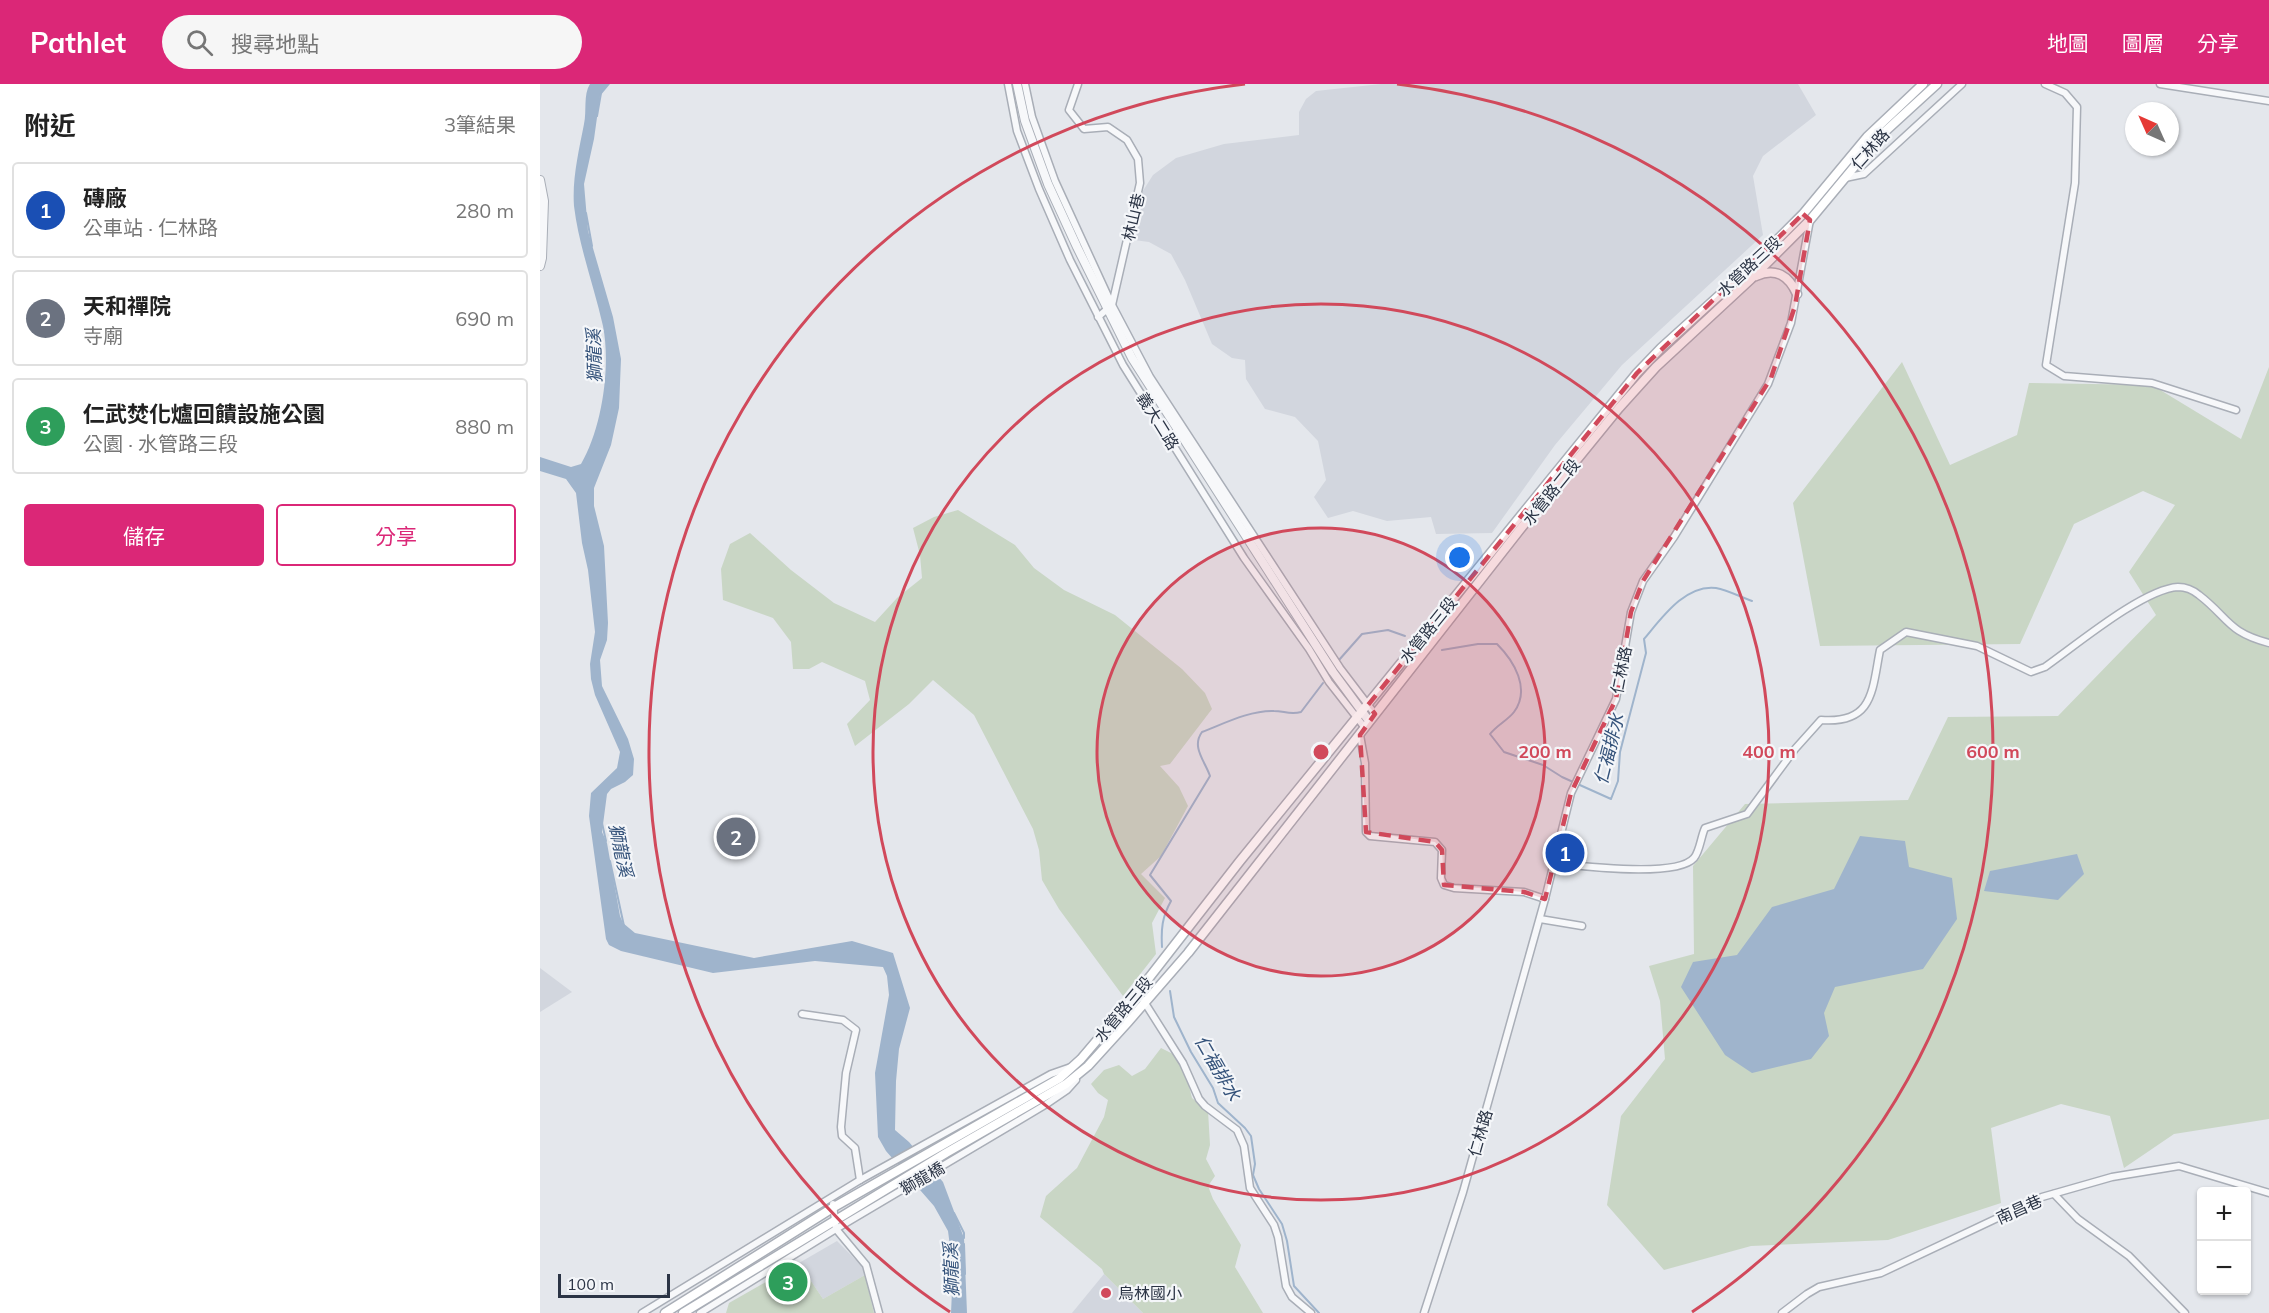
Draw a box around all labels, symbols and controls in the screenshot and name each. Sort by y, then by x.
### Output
search box [162,15,582,69]
text: Pathlet [30,25,126,60]
icon: search [183,26,216,59]
text: 搜尋地點 [231,30,319,58]
text: 地圖 [2047,30,2089,56]
text: 圖層 [2122,30,2164,56]
text: 分享 [2197,30,2239,56]
north arrow [2125,102,2179,156]
text: 附近 [24,109,76,142]
text: 3筆結果 [444,112,516,137]
street label: 仁林路 [1847,124,1893,174]
text: 磚廠 [83,184,127,212]
street label: 林山巷 [1118,191,1148,243]
text: 1 [40,198,52,223]
text: 280 m [455,198,514,223]
text: 公車站 · 仁林路 [83,215,218,240]
street label: 水管路三段 [1713,231,1785,301]
text: 天和禪院 [83,292,171,320]
text: 2 [40,306,52,331]
text: 690 m [455,306,514,331]
text: 寺廟 [83,323,123,348]
water label: 獅龍溪 [581,326,606,383]
street label: 義大二路 [1133,389,1183,453]
text: 仁武焚化爐回饋設施公園 [83,400,325,428]
text: 3 [40,414,52,439]
text: 880 m [455,414,514,439]
text: 公園 · 水管路三段 [83,431,238,456]
street label: 水管路二段 [1518,455,1584,529]
button: 儲存 [24,504,264,566]
button: 分享 [276,504,516,566]
your location [1445,543,1474,572]
street label: 水管路三段 [1395,593,1461,667]
street label: 仁林路 [1607,645,1635,695]
water label: 仁福排水 [1589,710,1629,787]
text: 200 m [1518,740,1572,763]
text: 400 m [1742,740,1796,763]
text: 600 m [1966,740,2020,763]
centre of rings [1311,742,1331,762]
pin: 2 [716,814,756,860]
water label: 獅龍溪 [604,821,638,882]
pin: 1 [1546,830,1584,876]
street label: 水管路三段 [1090,972,1156,1046]
water label: 仁福排水 [1190,1031,1246,1106]
street label: 仁林路 [1464,1107,1496,1159]
street label: 獅龍橋 [896,1157,948,1199]
map controls [2197,1187,2251,1295]
button: + [2197,1187,2251,1241]
street label: 南昌巷 [1993,1190,2045,1228]
water label: 獅龍溪 [938,1240,963,1297]
button: − [2197,1241,2251,1295]
pin: 3 [768,1260,808,1304]
scale bar [558,1271,670,1298]
text: 100 m [567,1274,614,1294]
place label: 烏林國小 [1118,1283,1182,1303]
marker: 烏林國小 [1099,1286,1113,1300]

